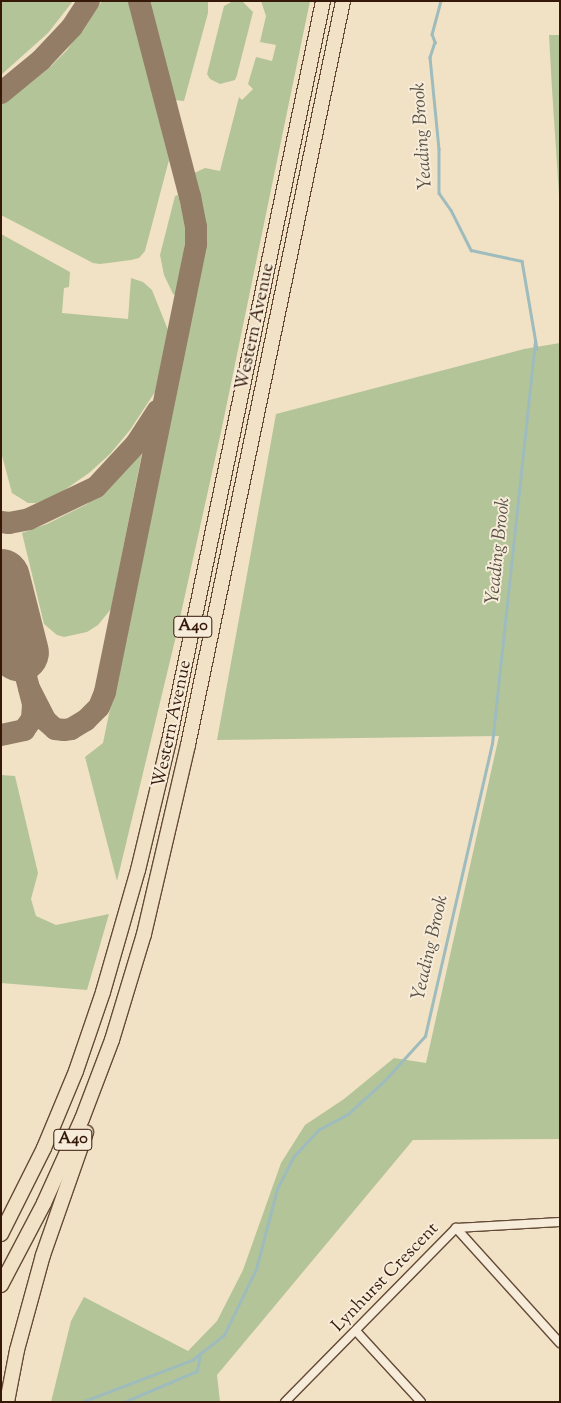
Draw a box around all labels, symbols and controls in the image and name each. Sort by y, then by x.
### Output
water label: Yeading Brook [408,82,438,190]
street label: Western Avenue [232,261,280,393]
water label: Yeading Brook [482,497,516,605]
road number: A40 [173,614,213,640]
street label: Western Avenue [149,658,197,790]
water label: Yeading Brook [408,893,454,1003]
road number: A40 [53,1126,93,1154]
street label: Lynhurst Crescent [328,1219,444,1337]

